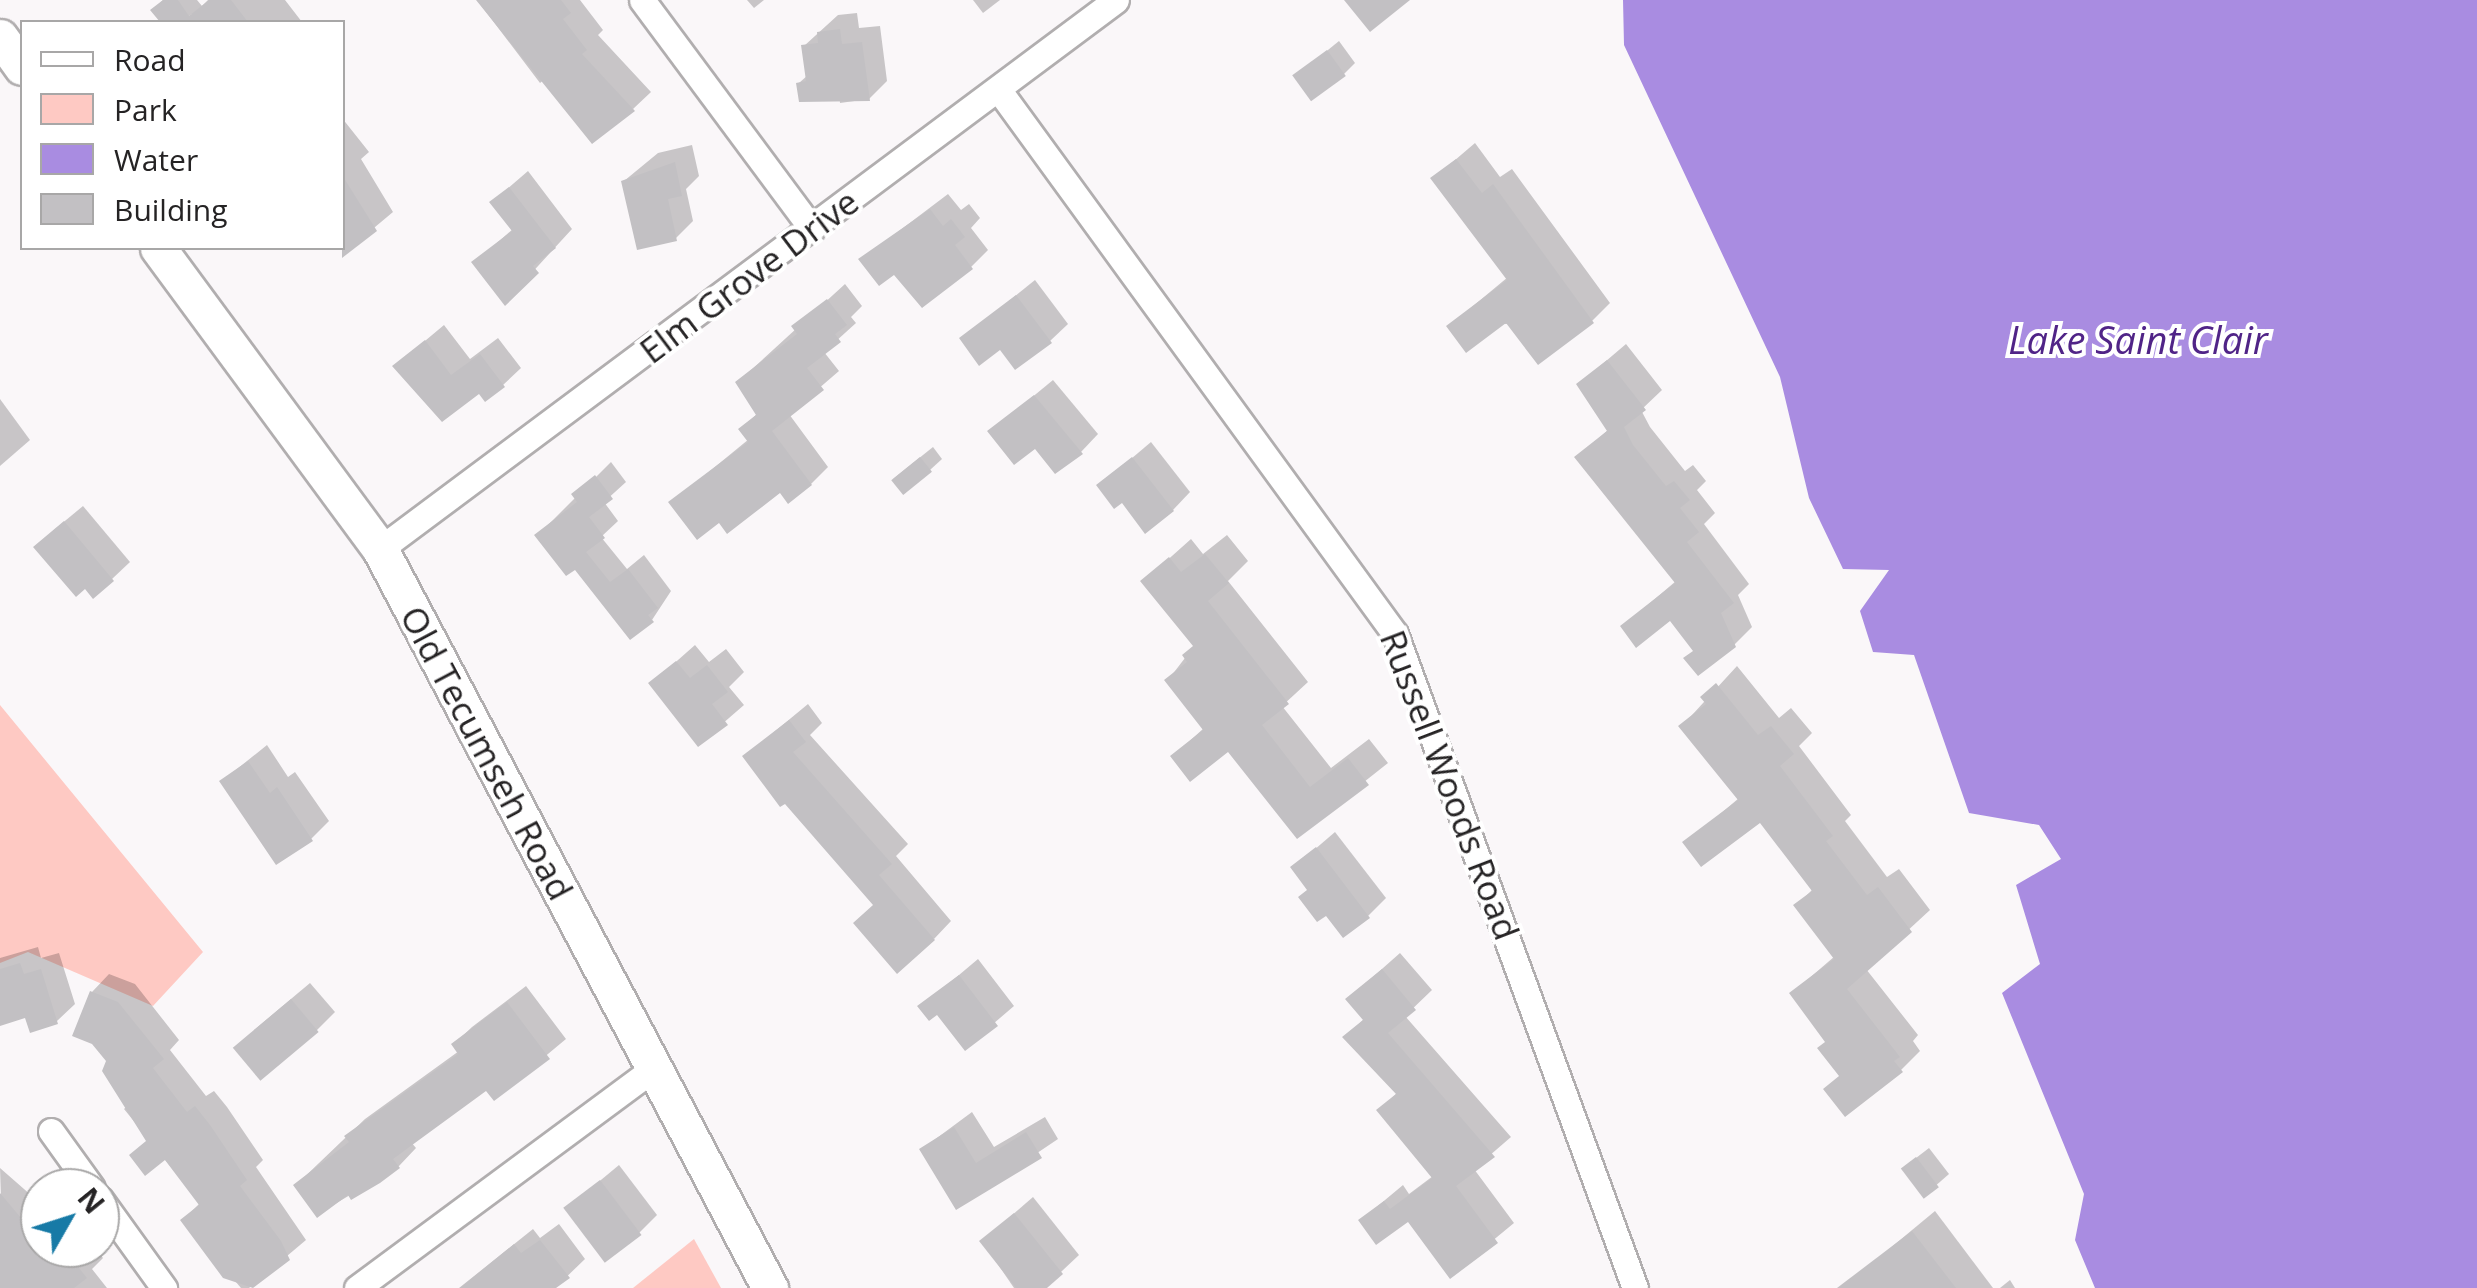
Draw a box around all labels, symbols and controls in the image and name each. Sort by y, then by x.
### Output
legend [20,20,345,250]
text: Road [114,39,186,80]
text: Park [114,89,177,130]
text: Water [114,139,198,180]
street label: Elm Grove Drive [632,180,866,372]
text: Building [114,189,228,230]
water label: Lake Saint Clair [2008,317,2268,363]
street label: Old Tecumseh Road [392,599,582,907]
street label: Russell Woods Road [1372,624,1528,946]
north arrow [20,1168,120,1268]
text: N [70,1180,114,1221]

